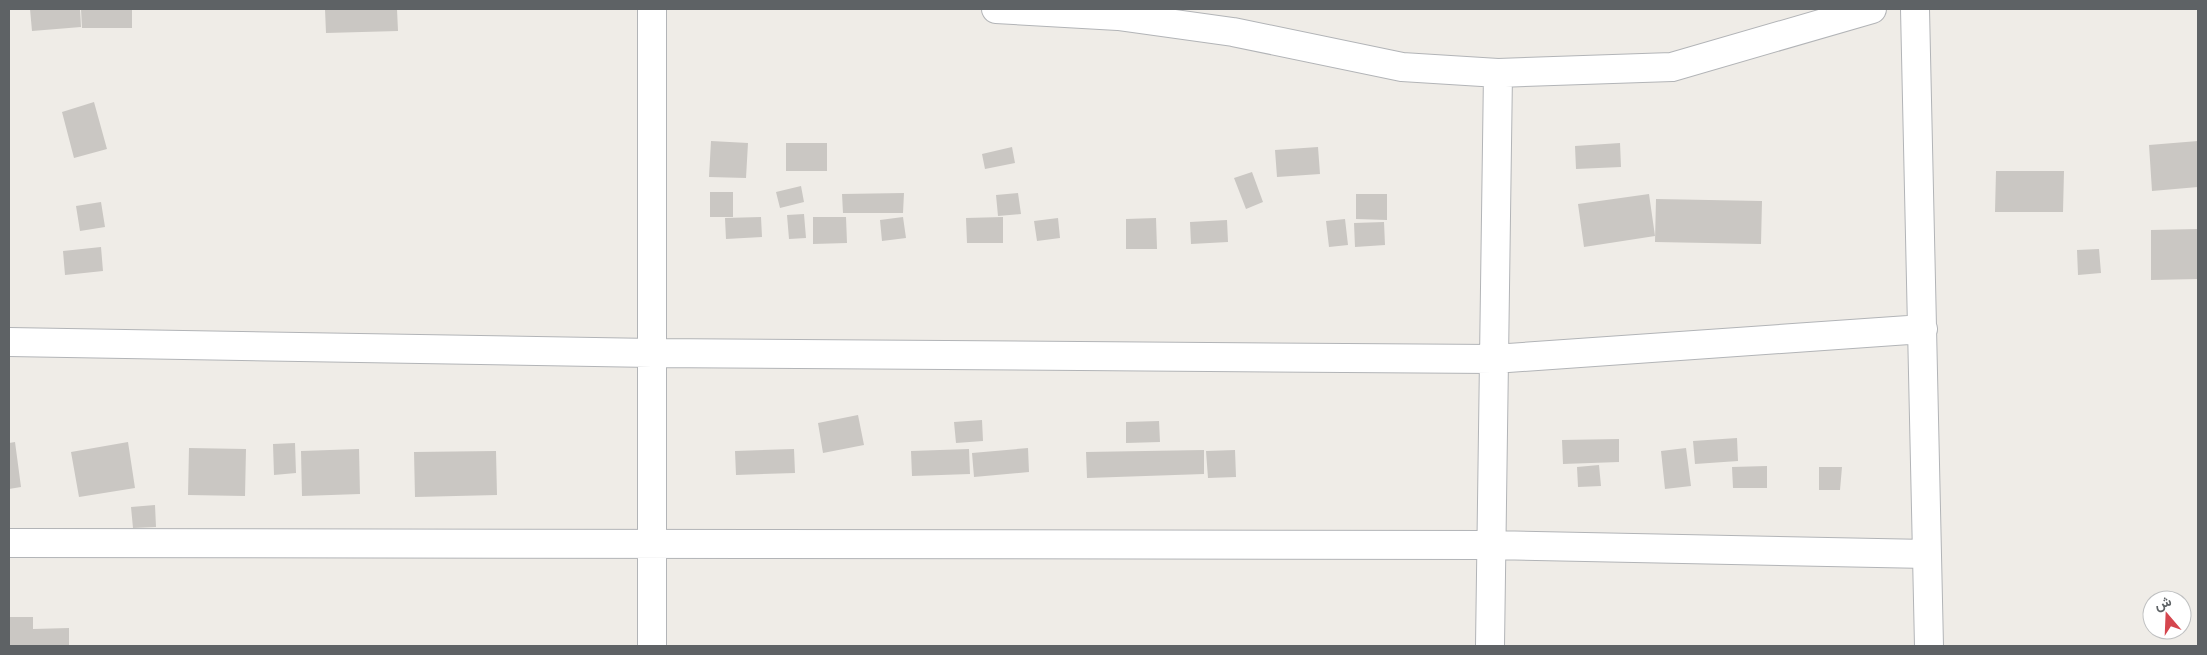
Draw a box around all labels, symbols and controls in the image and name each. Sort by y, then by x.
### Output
north arrow [2142,590,2192,640]
text: ش [2151,590,2174,615]

